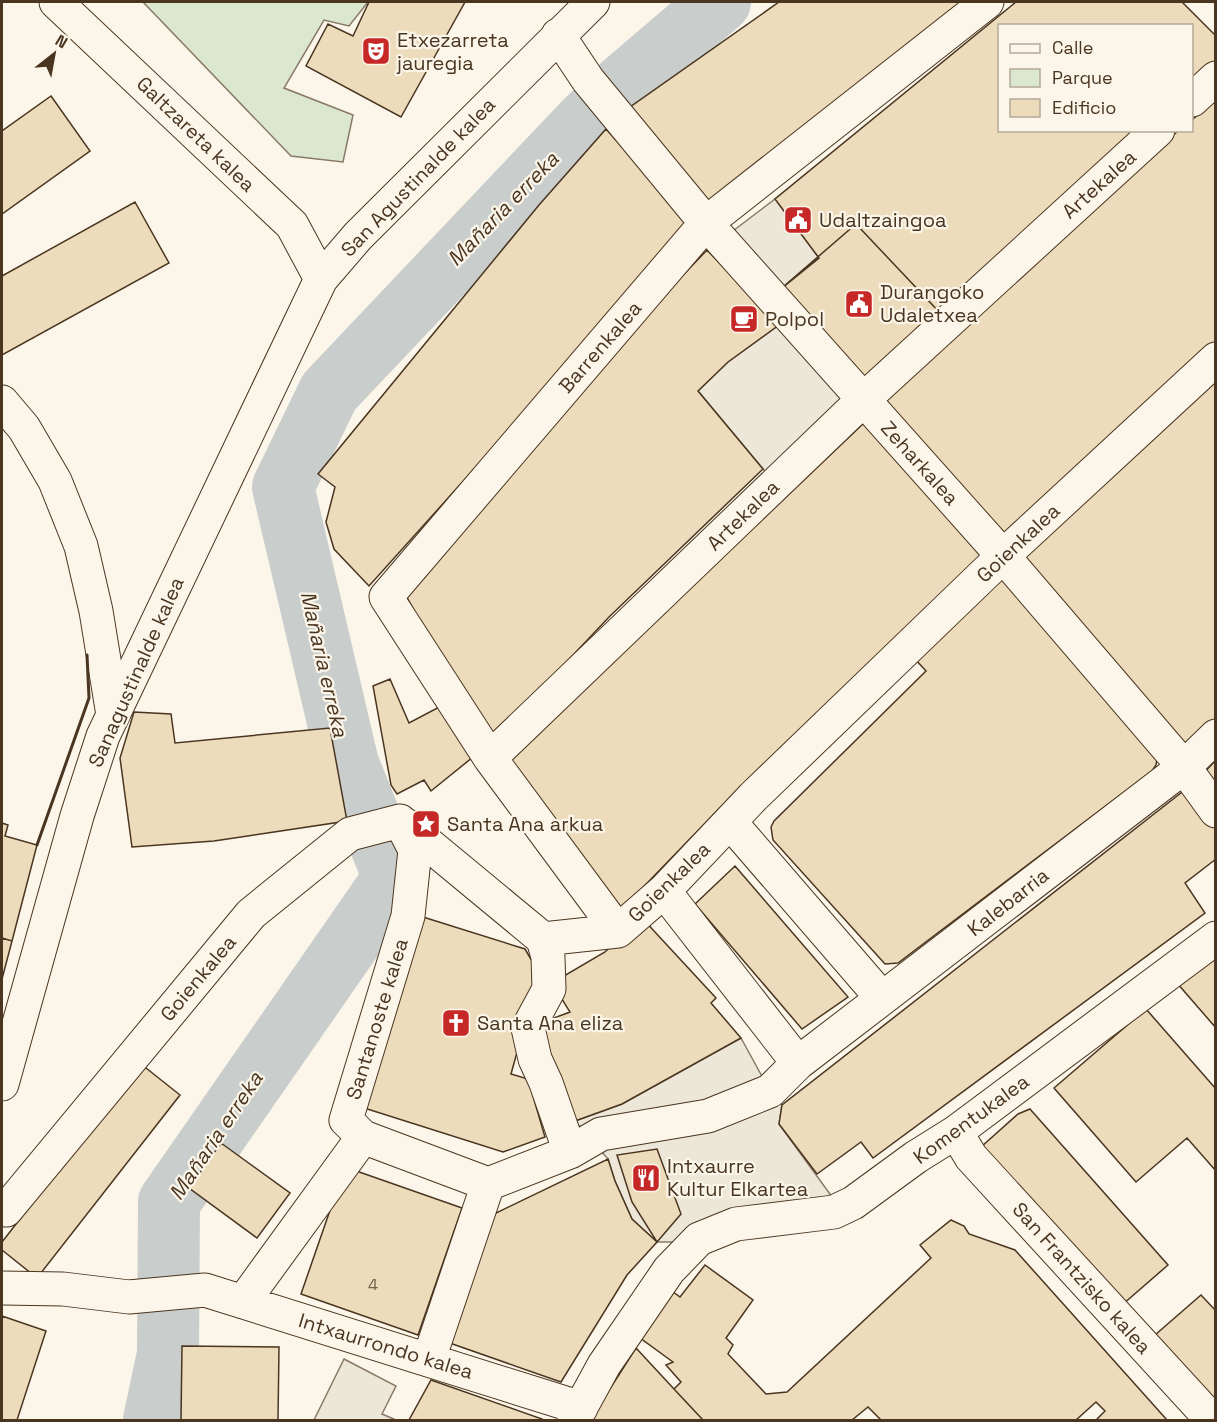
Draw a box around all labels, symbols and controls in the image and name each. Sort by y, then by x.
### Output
north arrow [24,24,84,84]
legend [998,24,1193,132]
place label: Etxezarreta jauregia [396,27,509,76]
text: N [51,30,71,53]
theatre icon: Etxezarreta jauregia [360,35,392,67]
text: Calle [1052,36,1093,59]
text: Parque [1052,66,1113,89]
street label: Galtzareta kalea [131,71,261,197]
street label: San Agustinalde kalea [335,92,501,262]
text: Edificio [1052,96,1116,119]
street label: Artekalea [1056,144,1142,224]
water label: Mañaria erreka [441,145,565,272]
public building icon: Udaltzaingoa [782,204,814,236]
place label: Udaltzaingoa [819,207,947,233]
place label: Durangoko Udaletxea [880,279,984,328]
public building icon: Durangoko Udaletxea [843,288,875,320]
street label: Barrenkalea [553,296,647,398]
cafe icon: Polpol [728,303,760,335]
place label: Polpol [765,306,824,332]
street label: Zeharkalea [875,415,965,511]
street label: Artekalea [701,474,785,556]
street label: Goienkalea [971,498,1065,588]
street label: Sanagustinalde kalea [82,573,190,771]
water label: Mañaria erreka [295,588,355,740]
place icon: Santa Ana arkua [410,808,442,840]
place label: Santa Ana arkua [447,811,603,837]
street label: Goienkalea [622,836,716,928]
street label: Kalebarria [962,862,1054,942]
street label: Goienkalea [154,929,242,1027]
street label: Santanoste kalea [340,935,414,1103]
church icon: Santa Ana eliza [440,1007,472,1039]
place label: Santa Ana eliza [477,1010,623,1036]
water label: Mañaria erreka [163,1066,269,1205]
street label: Komentukalea [908,1068,1034,1170]
place label: Intxaurre Kultur Elkartea [667,1153,808,1202]
restaurant icon: Intxaurre Kultur Elkartea [630,1162,662,1194]
street label: San Frantzisko kalea [1007,1197,1157,1359]
house number: 4 [368,1274,378,1295]
street label: Intxaurrondo kalea [296,1307,476,1385]

